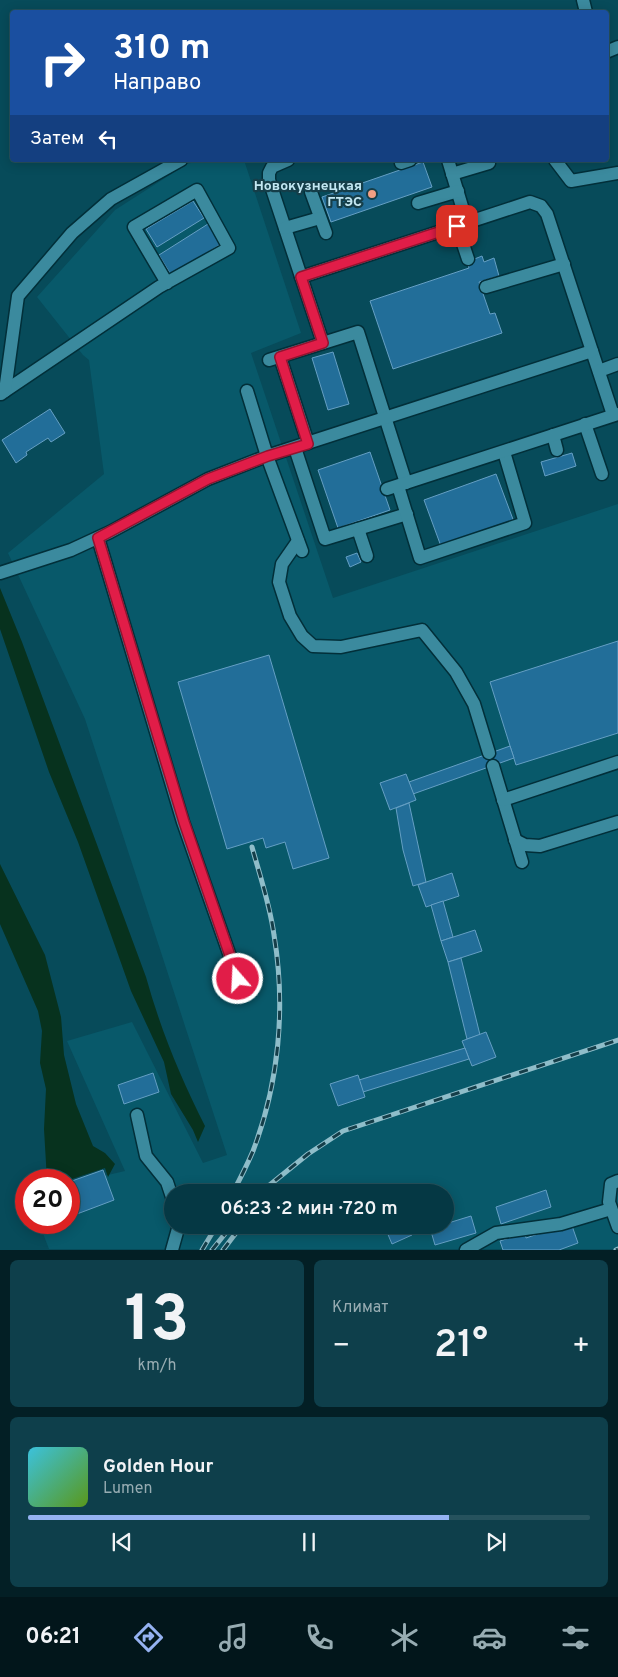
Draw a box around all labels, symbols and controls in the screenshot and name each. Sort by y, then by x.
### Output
text: 310 m [113,27,210,71]
icon: right [30,30,95,95]
text: Направо [113,70,201,97]
icon: left [94,125,122,153]
text: Затем [30,127,84,151]
place label: Новокузнецкая ГТЭС [254,178,362,211]
marker: Новокузнецкая ГТЭС [366,188,378,200]
pin [436,205,478,247]
icon: arrive [443,212,471,240]
position arrow [211,952,263,1004]
speed limit sign: 20 [15,1169,80,1234]
text: 06:23 · 2 мин · 720 m [220,1197,398,1221]
text: 13 [125,1282,189,1364]
text: Климат [332,1298,389,1318]
text: 21° [434,1322,488,1371]
text: − [332,1329,350,1365]
text: + [572,1329,590,1365]
text: km/h [138,1356,176,1376]
text: Golden Hour [103,1455,214,1479]
text: Lumen [103,1479,153,1499]
icon: previous [108,1528,136,1556]
icon: pause [295,1528,323,1556]
icon: next [482,1528,510,1556]
icon: directions [131,1620,166,1655]
icon: music [216,1620,251,1655]
icon: phone [302,1620,337,1655]
icon: climate [387,1620,422,1655]
icon: car [472,1620,507,1655]
icon: filters [558,1620,593,1655]
text: 06:21 [25,1624,81,1651]

